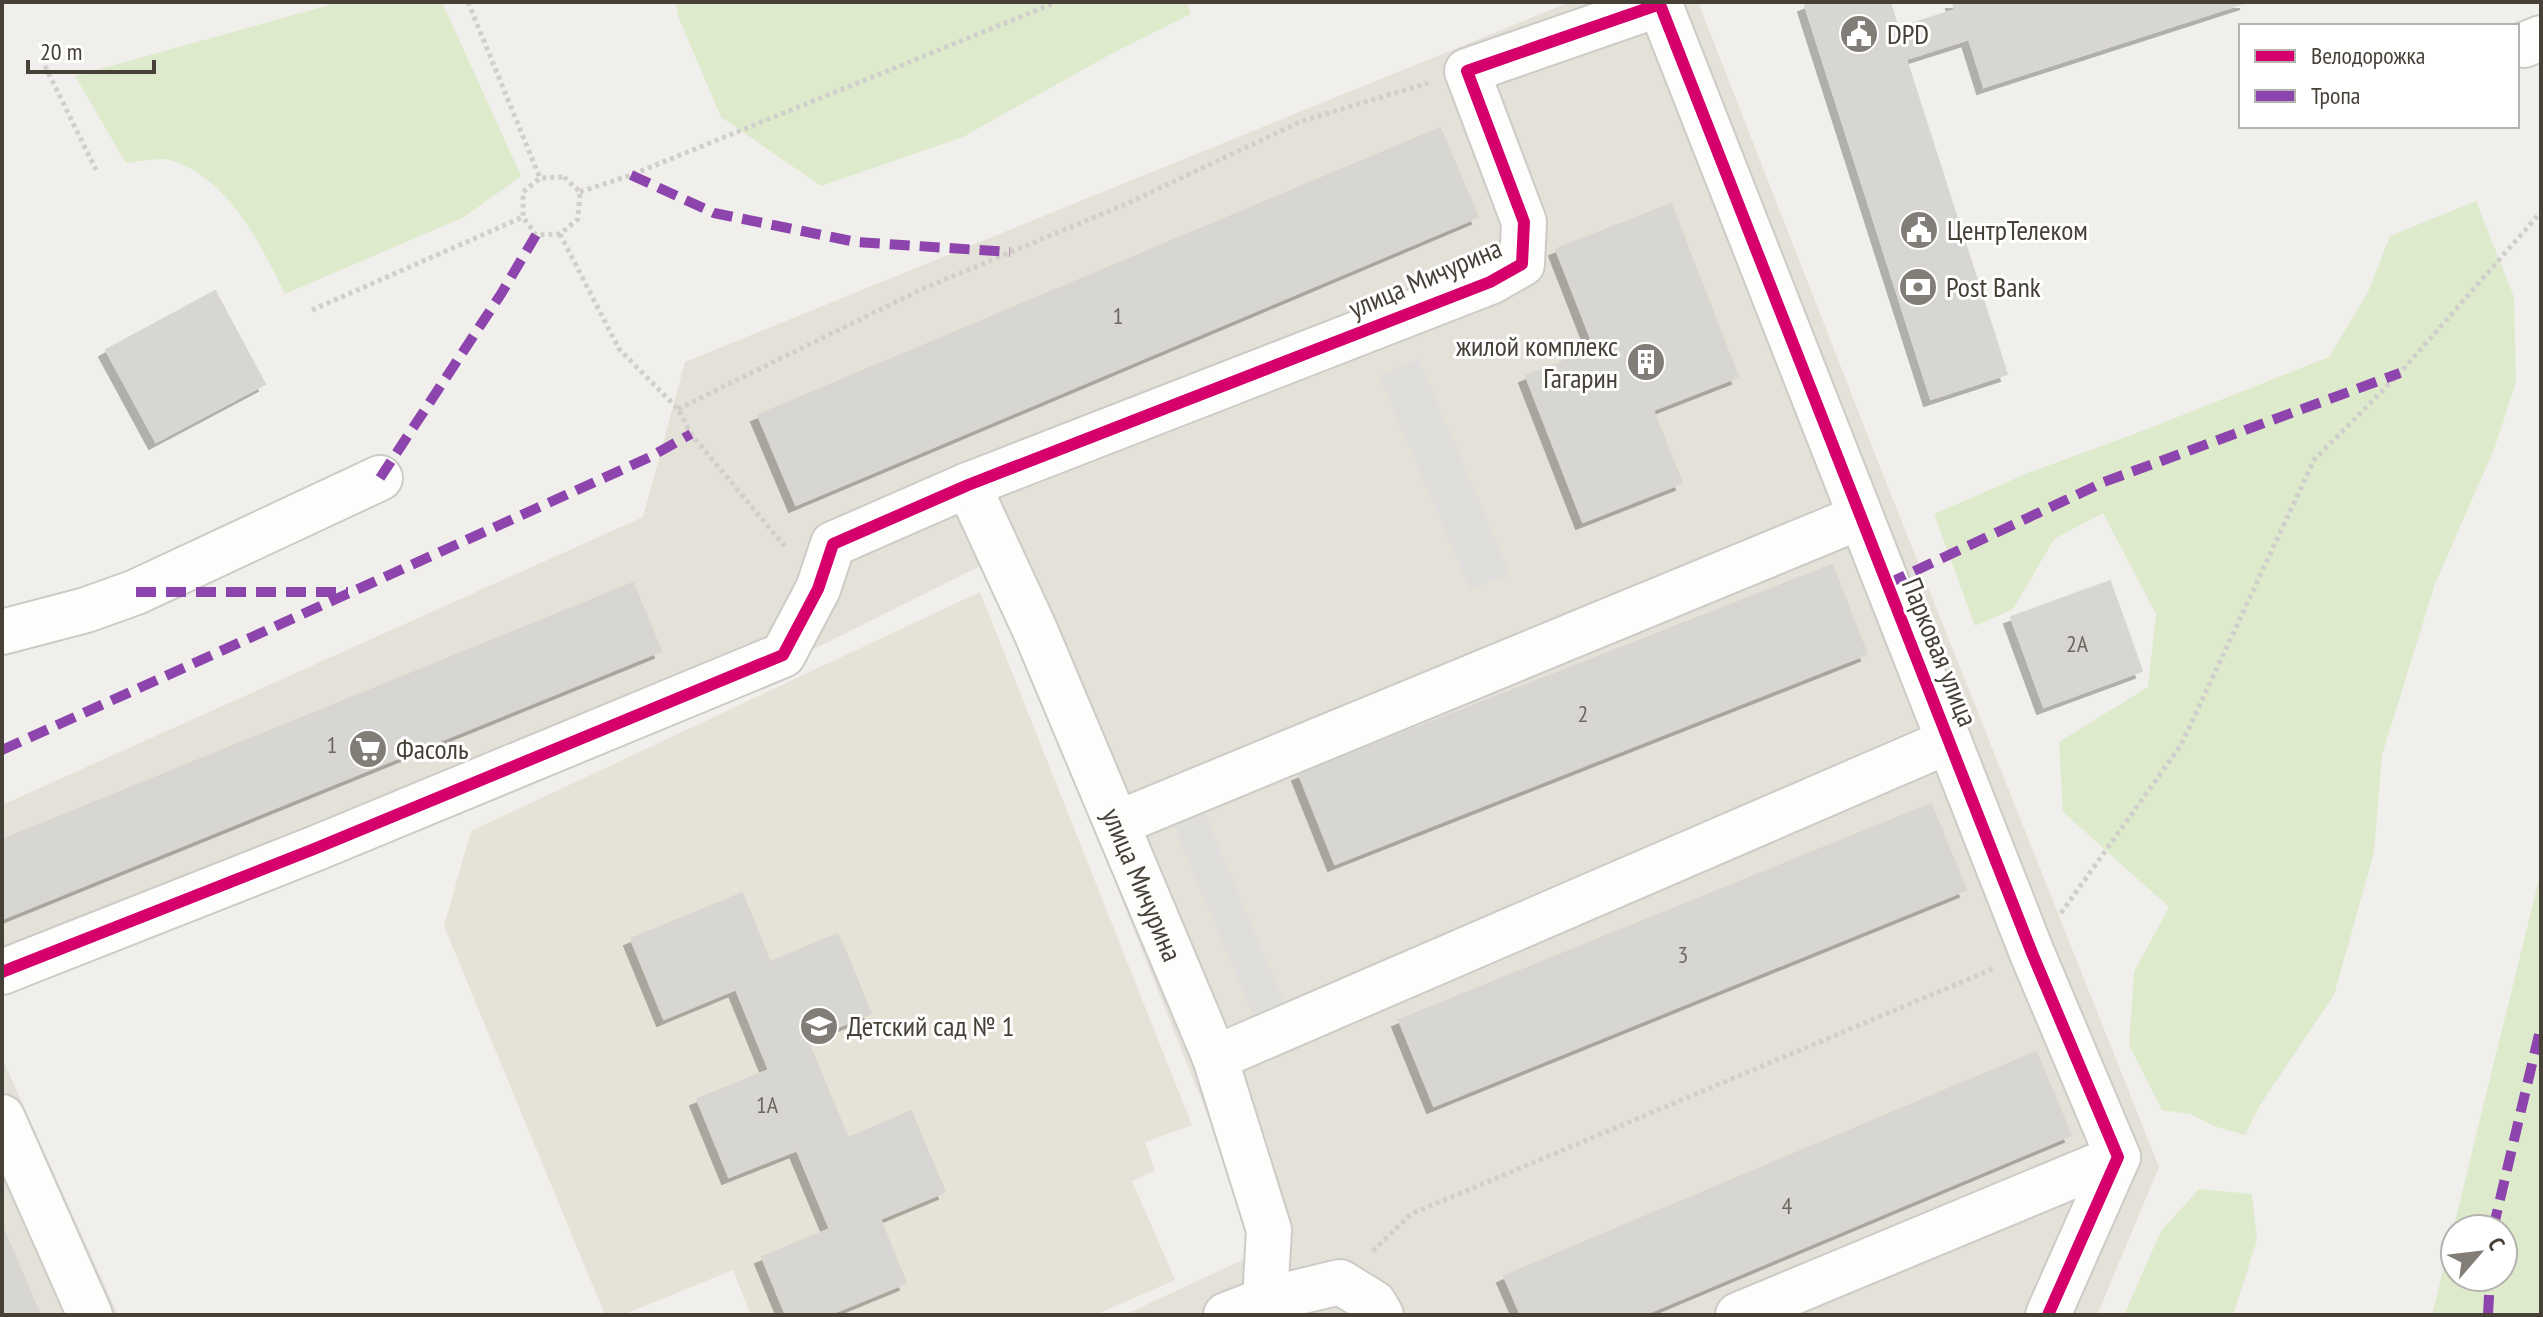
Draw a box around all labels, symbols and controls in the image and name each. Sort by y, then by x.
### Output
public building icon: DPD [1838,13,1880,55]
place label: DPD [1887,15,1929,52]
scale bar [28,24,154,74]
legend [2239,24,2519,128]
text: 20 m [40,36,82,67]
text: Велодорожка [2311,40,2425,71]
text: Тропа [2311,80,2360,111]
public building icon: ЦентрТелеком [1898,209,1940,251]
place label: ЦентрТелеком [1947,211,2088,248]
street label: улица Мичурина [1343,229,1507,326]
bank icon: Post Bank [1897,266,1939,308]
place label: Post Bank [1946,268,2041,305]
house number: 1 [1113,300,1123,331]
place label: жилой комплекс Гагарин [1456,327,1618,396]
building icon: жилой комплекс Гагарин [1625,341,1667,383]
street label: Парковая улица [1894,572,1987,732]
house number: 2А [2066,628,2089,659]
house number: 2 [1578,698,1588,729]
supermarket icon: Фасоль [347,728,389,770]
house number: 1 [327,729,337,760]
place label: Фасоль [396,730,468,767]
street label: улица Мичурина [1094,802,1191,967]
house number: 3 [1678,939,1688,970]
school or university icon: Детский сад № 1 [798,1005,840,1047]
place label: Детский сад № 1 [847,1007,1014,1044]
house number: 1А [756,1089,779,1120]
house number: 4 [1782,1190,1793,1221]
north arrow [2439,1213,2519,1293]
text: С [2482,1233,2511,1255]

